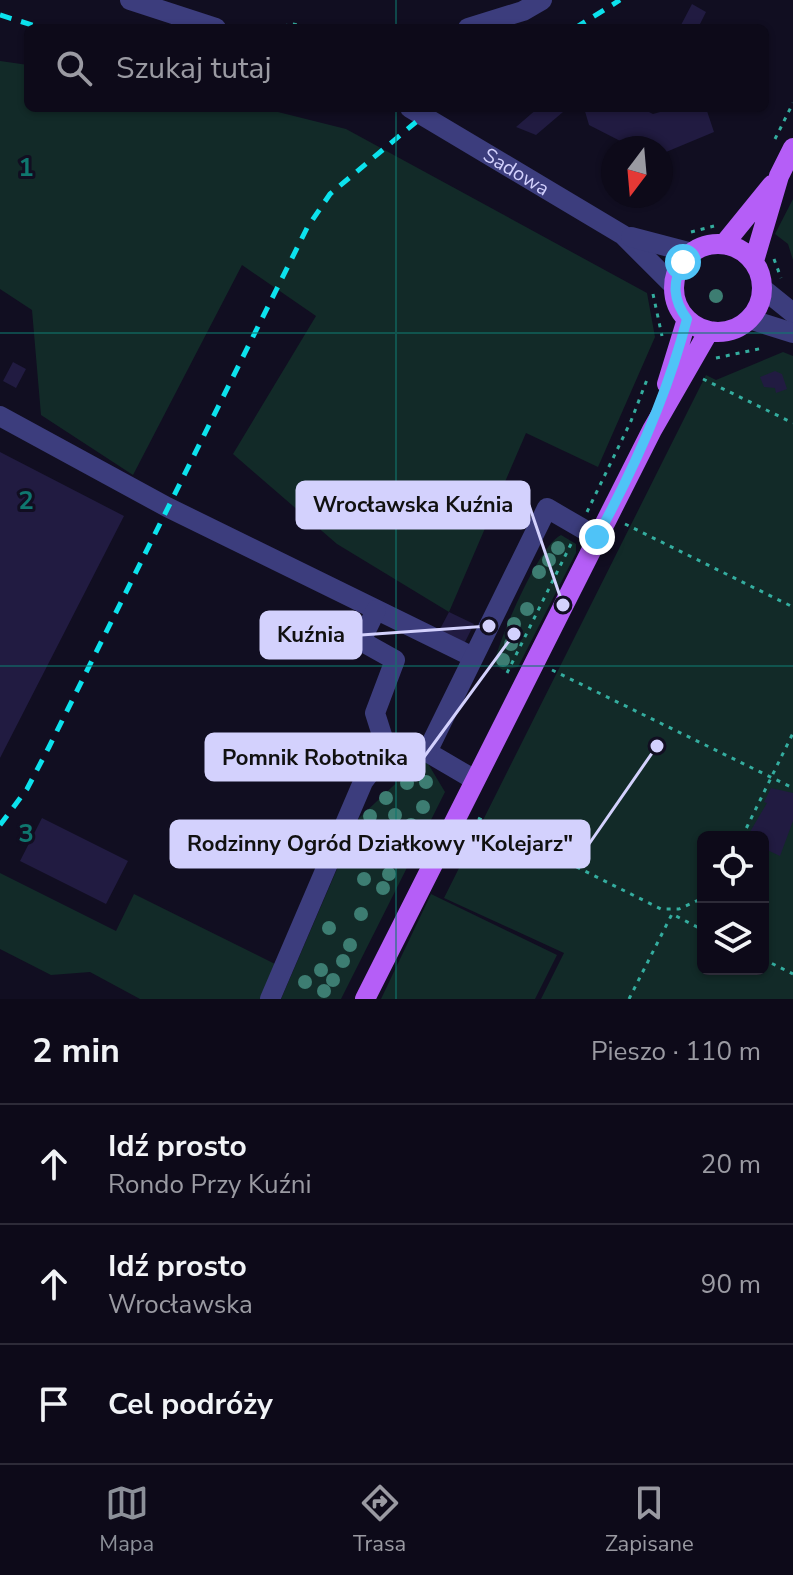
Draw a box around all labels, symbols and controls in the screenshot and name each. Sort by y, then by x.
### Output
search box [24,24,769,112]
icon: search [52,46,96,90]
text: Szukaj tutaj [116,48,272,89]
north arrow [601,136,673,208]
street label: Sadowa [478,141,555,202]
text: 1 [18,150,34,185]
route start [665,244,701,280]
callout: Wrocławska Kuźnia [297,482,529,528]
text: 2 [18,483,34,518]
text: Wrocławska Kuźnia [313,490,513,520]
route end [579,519,615,555]
callout: Kuźnia [261,612,361,658]
text: Kuźnia [277,620,345,650]
callout: Pomnik Robotnika [206,734,424,780]
text: Pomnik Robotnika [222,743,408,773]
text: 3 [18,816,34,851]
callout: Rodzinny Ogród Działkowy "Kolejarz" [171,821,589,867]
text: Rodzinny Ogród Działkowy "Kolejarz" [187,829,573,859]
map controls [697,831,769,975]
button: locate [697,831,769,903]
button: layers [697,903,769,975]
text: 2 min [32,1028,120,1074]
text: Pieszo · 110 m [591,1034,761,1069]
text: Idź prosto [108,1126,247,1167]
icon: ahead [32,1142,76,1186]
text: 20 m [701,1147,761,1182]
text: Rondo Przy Kuźni [108,1167,312,1202]
text: Idź prosto [108,1246,247,1287]
icon: ahead [32,1262,76,1306]
text: 90 m [701,1267,761,1302]
text: Wrocławska [108,1287,253,1322]
icon: arrive [32,1382,76,1426]
text: Cel podróży [108,1384,273,1425]
tab: Mapa [99,1481,154,1559]
tab: Trasa [353,1481,406,1559]
tab: Zapisane [605,1481,694,1559]

